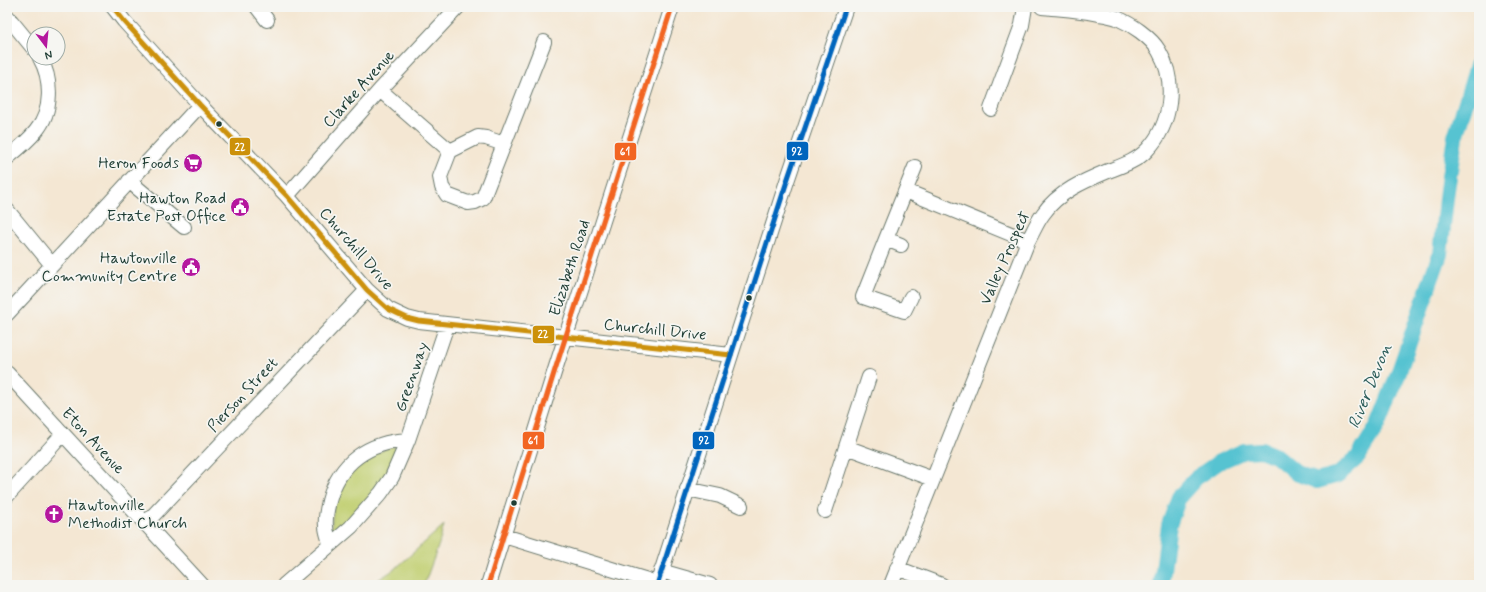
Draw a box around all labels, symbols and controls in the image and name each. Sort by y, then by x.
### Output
north arrow [26,26,66,66]
street label: Clarke Avenue [318,45,400,132]
text: N [43,47,54,62]
unlabelled marker [214,119,224,129]
line badge: 22 [229,137,251,156]
text: 22 [234,141,246,155]
line badge: 92 [786,141,809,161]
line badge: 61 [614,142,637,161]
text: 61 [620,145,630,159]
text: 92 [791,145,803,159]
supermarket icon: Heron Foods [182,152,204,174]
place label: Heron Foods [98,153,179,174]
place label: Hawton Road Estate Post Office [107,188,226,227]
public building icon: Hawton Road Estate Post Office [229,196,251,218]
street label: Churchill Drive [314,203,398,295]
street label: Valley Prospect [975,208,1035,308]
street label: Elizabeth Road [545,217,595,319]
place label: Hawtonville Community Centre [42,248,177,287]
public building icon: Hawtonville Community Centre [180,256,202,278]
unlabelled marker [744,293,754,303]
street label: Churchill Drive [603,314,707,346]
line badge: 22 [532,325,555,344]
text: 22 [537,328,549,342]
street label: Greenway [390,339,434,415]
water label: River Devon [1343,340,1397,432]
street label: Pierson Street [203,353,283,437]
street label: Eton Avenue [57,403,130,479]
line badge: 61 [522,431,545,450]
line badge: 92 [692,431,715,450]
text: 61 [528,434,538,448]
text: 92 [698,434,710,448]
place label: Hawtonville Methodist Church [68,495,187,534]
unlabelled marker [509,498,519,508]
church icon: Hawtonville Methodist Church [43,503,65,525]

